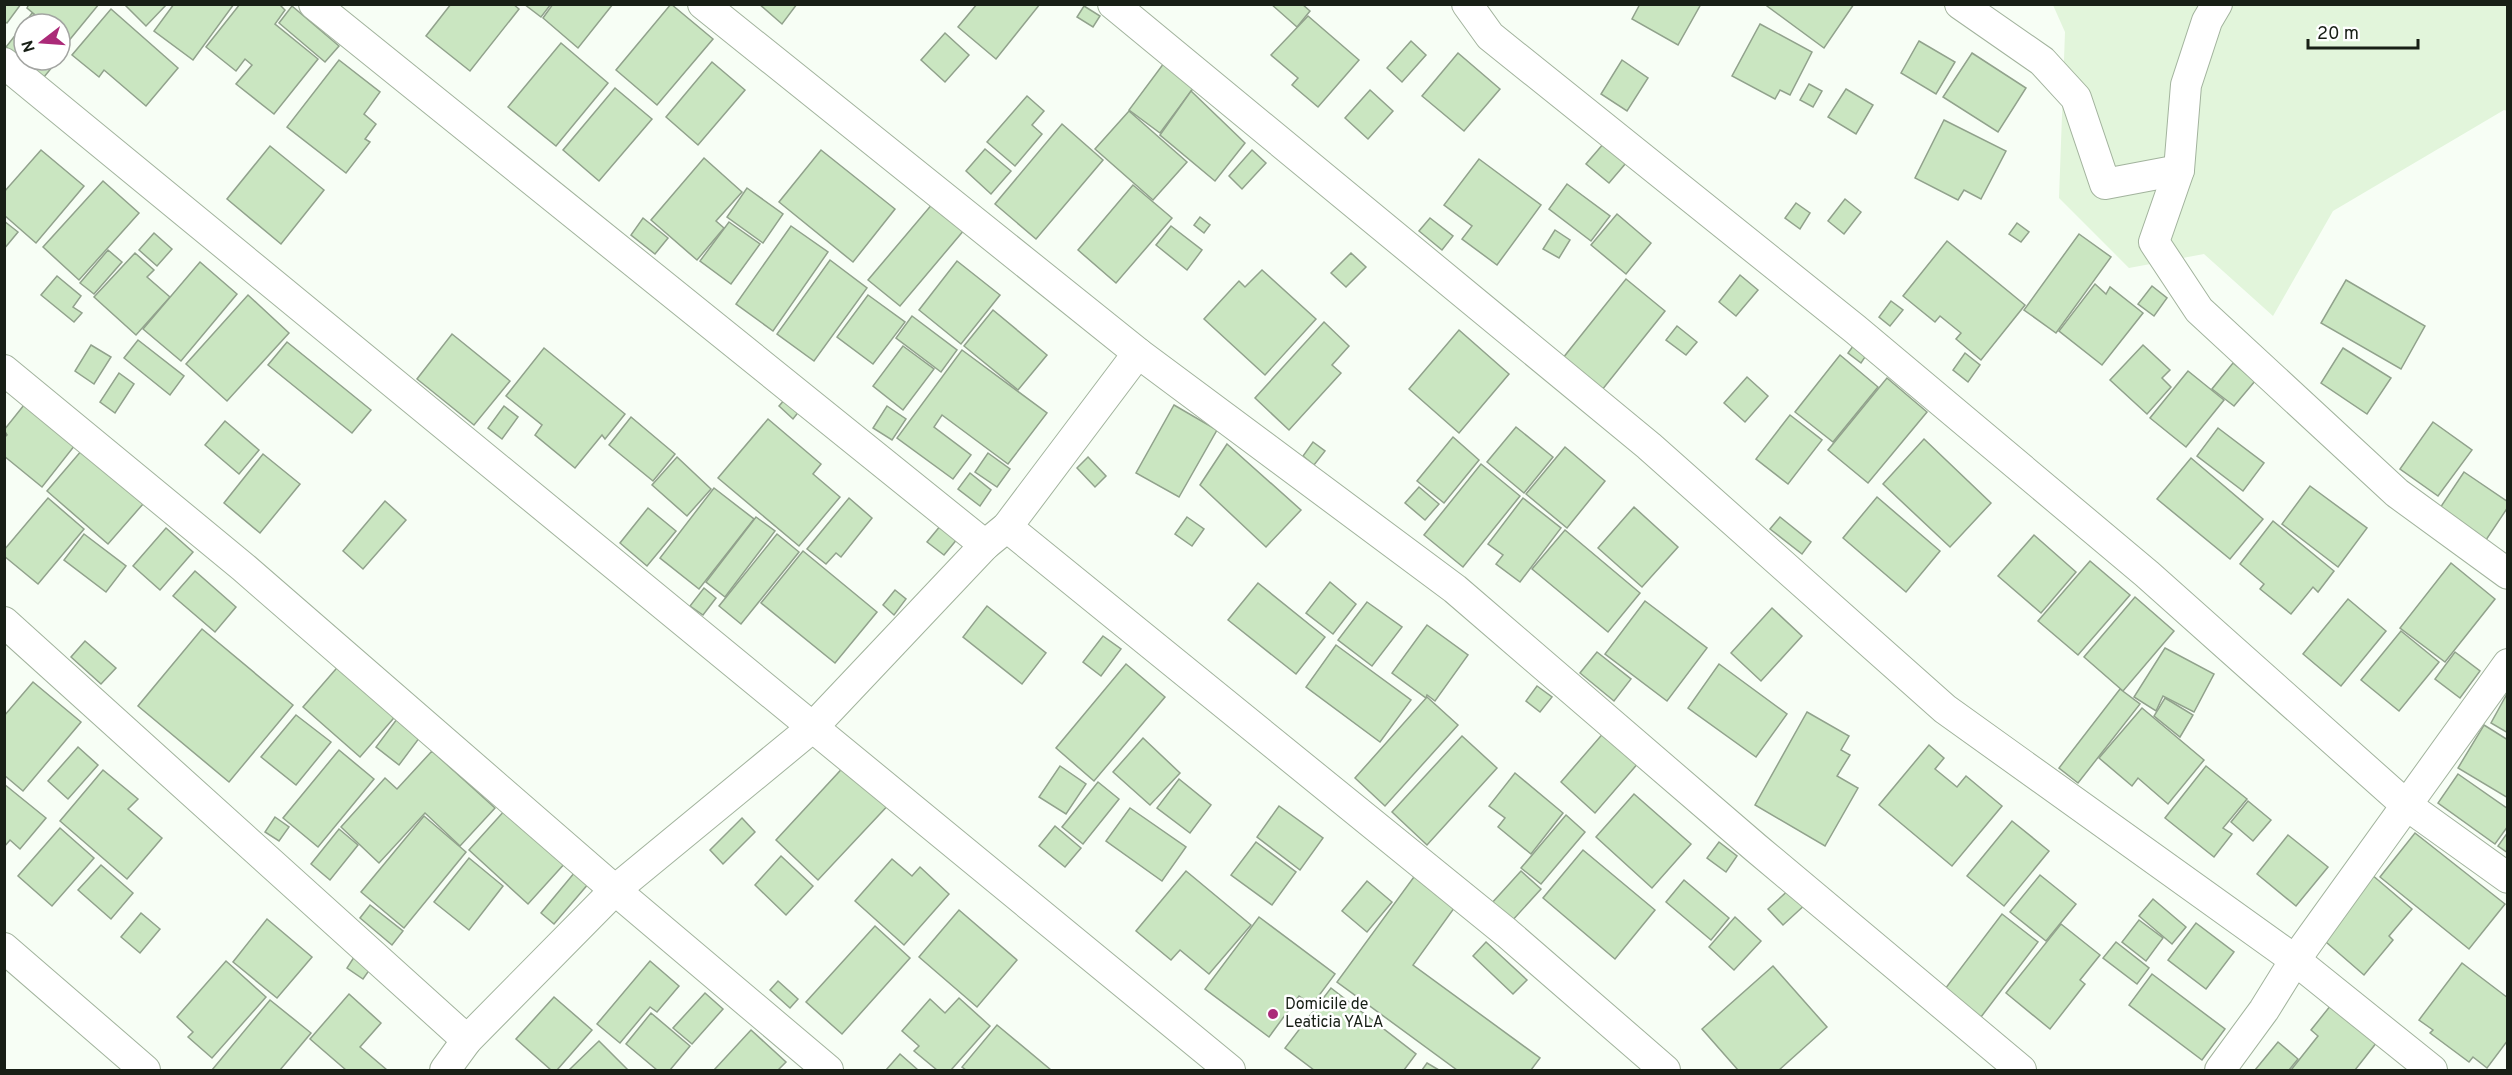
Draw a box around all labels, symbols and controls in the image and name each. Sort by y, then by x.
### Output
north arrow [12,12,72,72]
scale bar [2308,12,2418,50]
text: 20 m [2317,23,2359,46]
text: N [18,37,41,54]
place label: Domicile de Leaticia YALA [1285,995,1384,1033]
marker: Domicile de Leaticia YALA [1266,1007,1280,1021]

